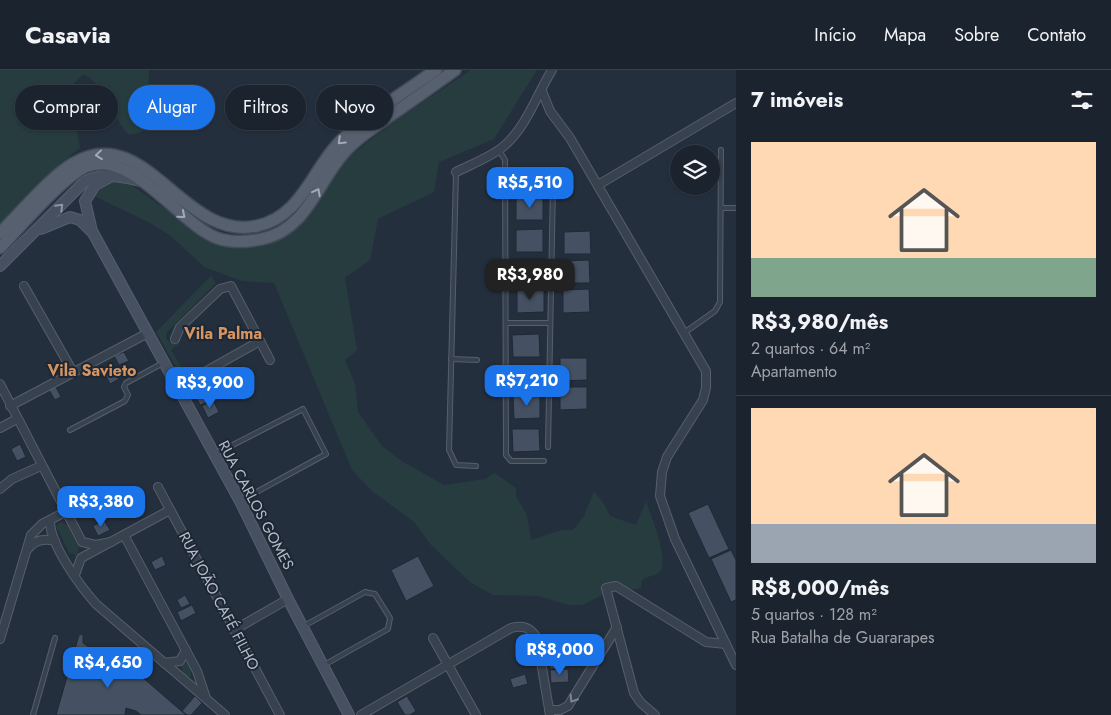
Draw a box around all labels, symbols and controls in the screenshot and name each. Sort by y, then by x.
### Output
text: Casavia [25,17,111,52]
text: Início [814,22,856,48]
text: Mapa [884,22,926,48]
text: Sobre [954,22,999,48]
text: Contato [1027,22,1086,48]
chip: Comprar [15,85,118,130]
chip: Alugar [128,85,215,130]
chip: Filtros [225,85,306,130]
chip: Novo [316,85,393,130]
text: 7 imóveis [751,85,843,115]
icon: filters [1068,86,1096,114]
one-way arrow [338,135,347,144]
map controls [670,145,720,195]
button: layers [670,145,720,195]
one-way arrow [94,149,102,160]
pin: R$5,510 [484,166,576,209]
text: R$5,510 [498,171,562,194]
icon: home [879,175,969,265]
one-way arrow [311,189,321,198]
one-way arrow [54,204,63,213]
one-way arrow [176,209,185,217]
pin: R$3,980 [484,258,576,301]
text: R$3,980 [497,263,563,286]
text: R$3,980/mês [751,307,888,337]
district label: Vila Palma [183,322,262,345]
text: 2 quartos · 64 m² [751,337,870,360]
district label: Vila Savieto [46,359,137,382]
text: Apartamento [751,360,837,383]
pin: R$7,210 [481,364,573,407]
pin: R$3,900 [164,366,256,409]
text: R$7,210 [496,369,558,392]
text: R$3,900 [176,371,244,394]
street label: RUA CARLOS GOMES [213,436,299,574]
icon: home [879,440,969,530]
pin: R$3,380 [55,486,147,528]
text: R$3,380 [68,490,134,513]
street label: RUA JOÃO CAFÉ FILHO [173,528,265,674]
text: R$8,000/mês [751,573,889,603]
text: 5 quartos · 128 m² [751,603,877,626]
text: Rua Batalha de Guararapes [751,626,934,649]
pin: R$8,000 [514,634,606,676]
text: R$8,000 [526,638,594,661]
pin: R$4,650 [62,646,154,689]
text: R$4,650 [74,651,142,674]
one-way arrow [570,693,579,702]

